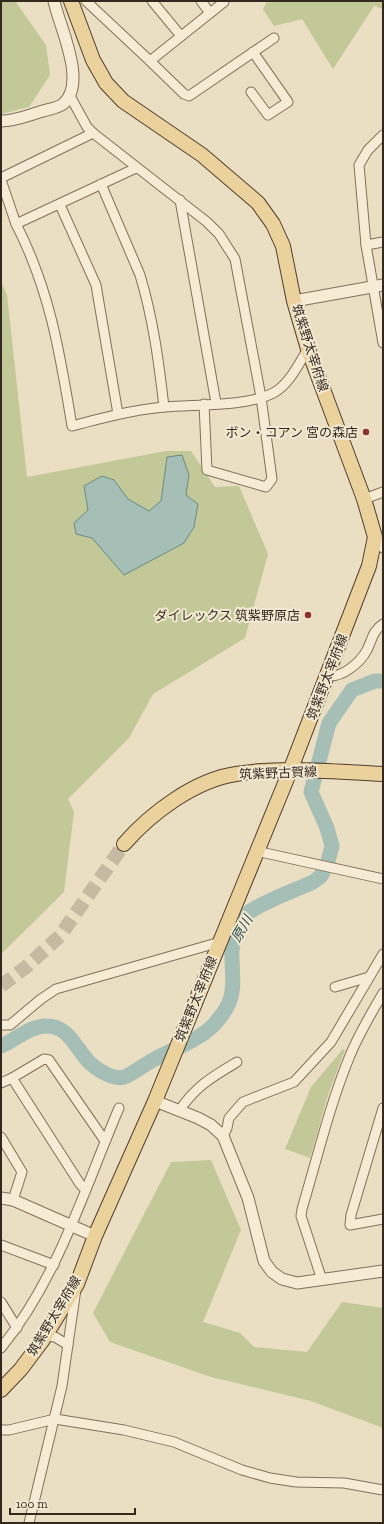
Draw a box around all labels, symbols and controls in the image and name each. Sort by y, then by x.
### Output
street label: 筑紫野太宰府線 [289,302,331,394]
place label: ボン・コアン 宮の森店 [226,425,358,440]
marker: ボン・コアン 宮の森店 [361,427,371,437]
place label: ダイレックス 筑紫野原店 [154,608,300,623]
marker: ダイレックス 筑紫野原店 [303,610,313,620]
street label: 筑紫野太宰府線 [304,632,350,722]
street label: 筑紫野古賀線 [239,764,317,782]
water label: 原川 [228,911,257,945]
street label: 筑紫野太宰府線 [172,954,220,1044]
street label: 筑紫野太宰府線 [24,1273,84,1359]
scale bar [10,1490,135,1516]
text: 100 m [16,1497,48,1511]

